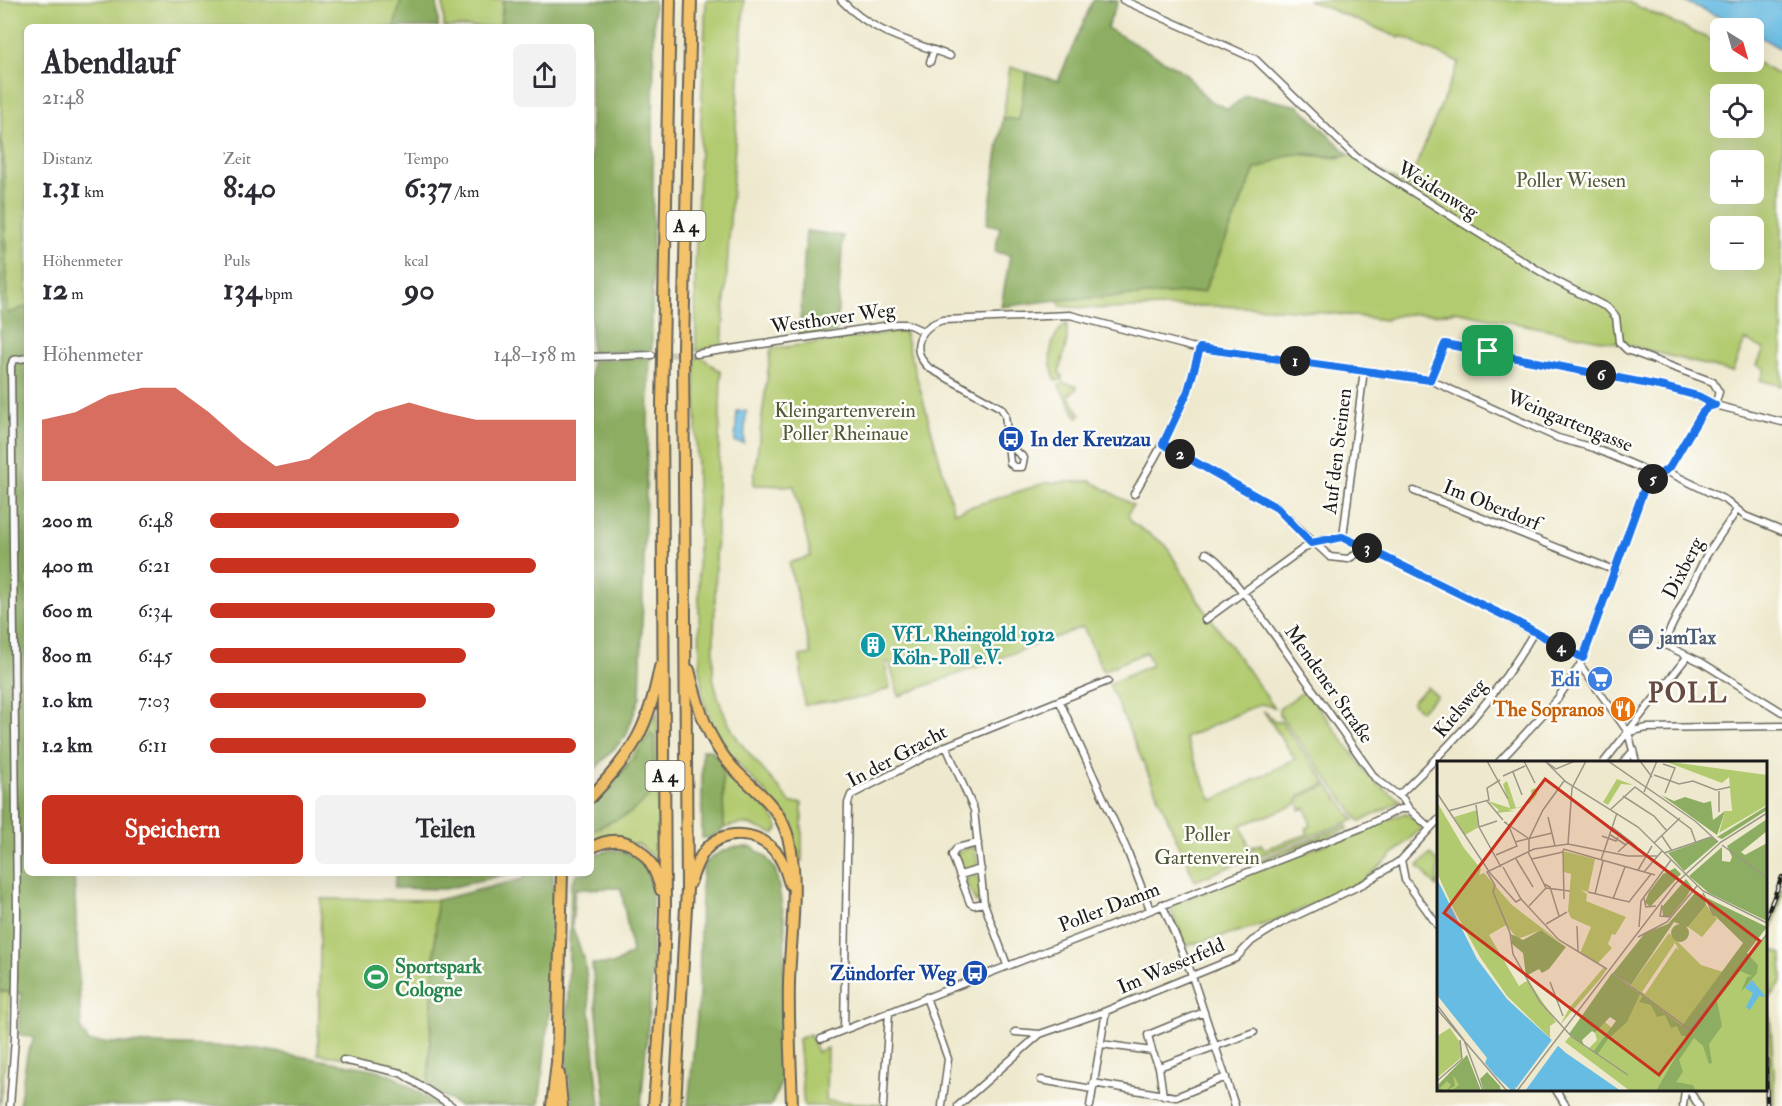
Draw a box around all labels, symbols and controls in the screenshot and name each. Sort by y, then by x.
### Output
north arrow [1710,18,1764,72]
map controls [1710,18,1764,270]
text: Abendlauf [42,42,176,83]
button: share [513,44,576,107]
button: locate [1710,84,1764,138]
text: 21:48 [42,85,84,110]
text: Distanz [42,149,93,169]
text: Zeit [223,149,251,169]
text: Tempo [404,149,449,169]
button: + [1710,150,1764,204]
street label: Weidenweg [1392,155,1484,225]
park label: Poller Wiesen [1516,168,1626,193]
text: 1.31 [42,169,81,206]
text: 8:40 [223,169,276,206]
text: 6:37 [404,169,452,206]
text: km [81,182,104,202]
text: /km [452,182,479,202]
road number: A 4 [666,211,706,241]
button: − [1710,216,1764,270]
text: Höhenmeter [42,251,123,271]
text: Puls [223,251,250,271]
text: kcal [404,251,429,271]
text: 12 [42,271,68,308]
text: 134 [223,271,261,308]
text: 90 [404,271,435,308]
text: m [68,284,84,304]
text: bpm [261,284,293,304]
street label: Westhover Weg [768,297,898,339]
pin [1462,325,1513,376]
icon: arrive [1471,334,1504,367]
text: Höhenmeter [42,342,143,367]
text: 148–158 m [494,342,576,367]
pin: 1 [1280,346,1310,376]
text: 1 [1292,351,1298,371]
pin: 6 [1586,360,1616,390]
text: 6 [1597,365,1605,385]
street label: Weingartengasse [1503,384,1637,458]
street label: Auf den Steinen [1317,387,1357,516]
park label: Kleingartenverein Poller Rheinaue [774,398,916,446]
bus stop icon: In der Kreuzau [996,424,1026,454]
place label: In der Kreuzau [1030,427,1151,452]
pin: 2 [1165,439,1195,469]
text: 2 [1176,444,1184,464]
pin: 5 [1638,464,1668,494]
text: 5 [1649,469,1657,489]
street label: Im Oberdorf [1440,474,1548,537]
text: 200 m [42,508,92,533]
text: 6:48 [138,508,173,533]
street label: Dixberg [1657,532,1710,603]
pin: 3 [1352,533,1382,563]
text: 3 [1364,538,1370,558]
text: 400 m [42,553,93,578]
text: 6:21 [138,553,170,578]
text: 600 m [42,598,92,623]
text: 6:34 [138,598,171,623]
street label: Mendener Straße [1279,620,1379,748]
place label: VfL Rheingold 1912 Köln-Poll e.V. [891,622,1055,670]
office icon: jamTax [1626,622,1656,652]
place label: jamTax [1656,625,1716,650]
building icon: VfL Rheingold 1912 Köln-Poll e.V. [858,630,888,660]
pin: 4 [1546,632,1576,662]
text: 4 [1557,637,1565,657]
text: 800 m [42,643,92,668]
text: 6:45 [138,643,173,668]
supermarket icon: Edi [1585,664,1615,694]
place label: Edi [1550,667,1581,692]
street label: Kielsweg [1428,672,1493,743]
district label: POLL [1648,678,1728,710]
text: 1.0 km [42,688,93,713]
text: 7:03 [138,688,170,713]
restaurant icon: The Sopranos [1608,694,1638,724]
place label: The Sopranos [1492,697,1604,723]
street label: In der Gracht [843,719,952,793]
text: 1.2 km [42,733,92,758]
text: 6:11 [138,733,167,758]
road number: A 4 [646,761,684,791]
inset map [1437,761,1767,1091]
button: Speichern [42,795,303,864]
button: Teilen [315,795,576,864]
park label: Poller Gartenverein [1154,822,1260,870]
street label: Poller Damm [1055,876,1164,938]
street label: Im Wasserfeld [1114,932,1228,1000]
place label: Sportspark Cologne [395,954,482,1003]
bus stop icon: Zündorfer Weg [960,958,990,988]
place label: Zündorfer Weg [830,961,957,987]
sports icon: Sportspark Cologne [361,962,391,992]

